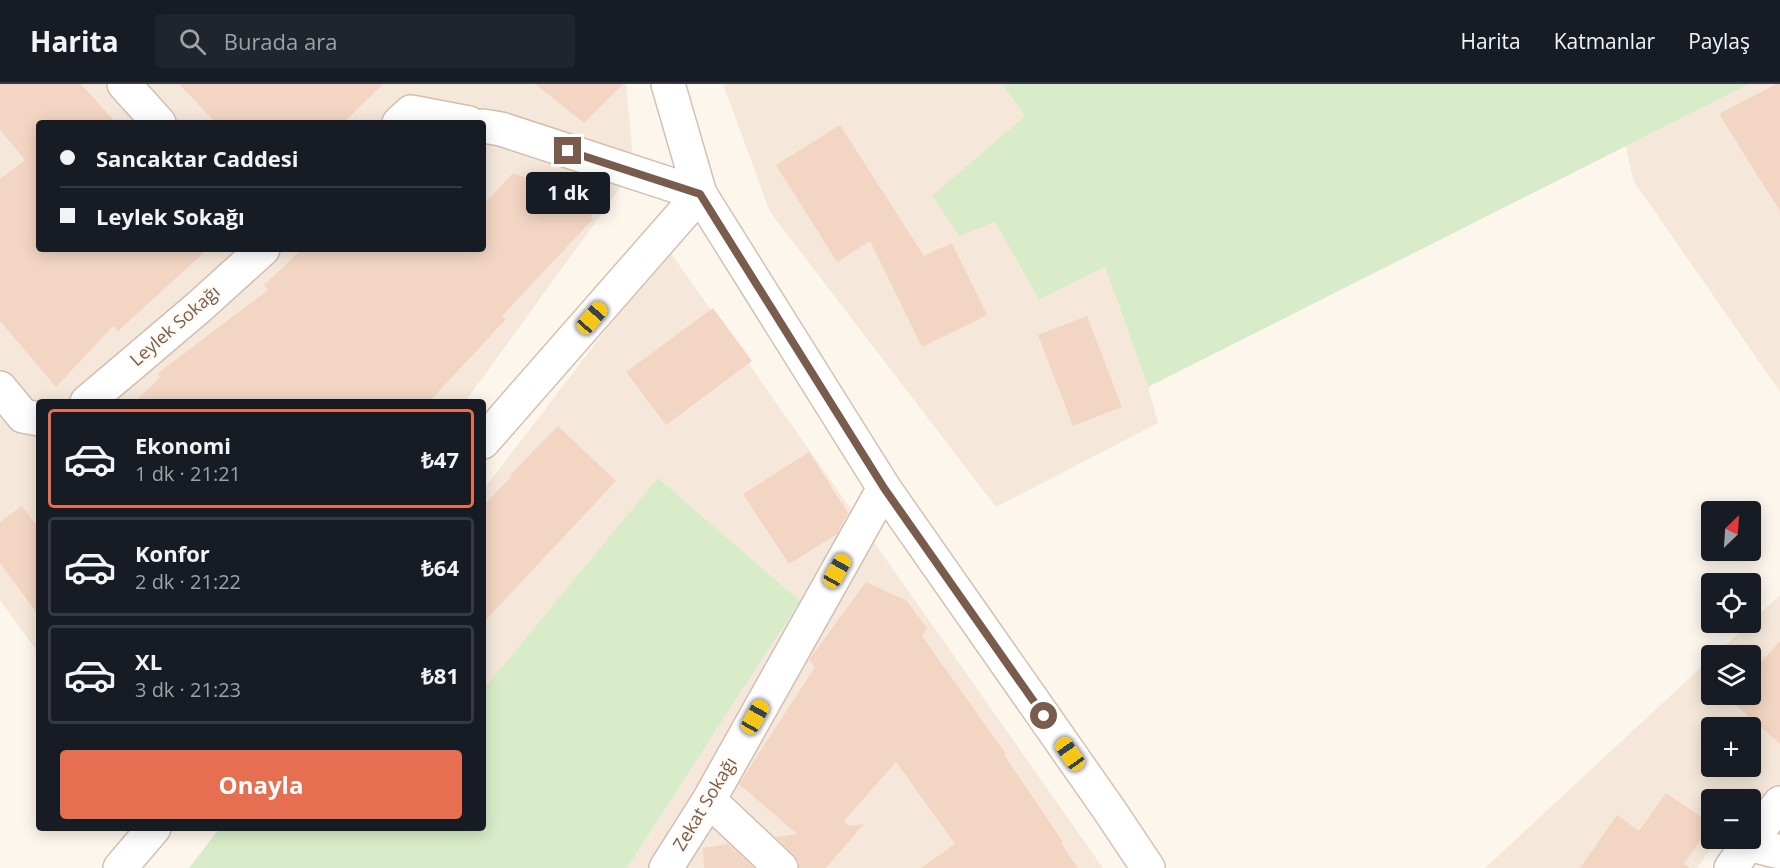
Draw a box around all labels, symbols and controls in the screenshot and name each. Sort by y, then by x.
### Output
search box [155,14,575,68]
text: Harita [30,22,119,60]
icon: search [176,25,209,58]
text: Burada ara [224,26,337,56]
text: Harita [1460,27,1521,55]
text: Katmanlar [1554,27,1655,55]
text: Paylaş [1688,27,1750,55]
route end [554,137,581,164]
text: Sancaktar Caddesi [96,143,298,173]
callout: 1 dk [526,172,610,214]
text: 1 dk [547,179,589,206]
text: Leylek Sokağı [96,201,245,231]
street label: Leylek Sokağı [124,280,224,371]
car [573,299,611,337]
text: Ekonomi [135,430,231,460]
icon: car [63,432,117,486]
text: ₺47 [421,444,459,474]
text: 1 dk · 21:21 [135,460,241,487]
north arrow [1701,501,1761,561]
map controls [1701,501,1761,849]
text: Konfor [135,538,210,568]
icon: car [63,540,117,594]
car [820,551,854,591]
text: ₺64 [421,552,459,582]
text: 2 dk · 21:22 [135,568,241,595]
button: locate [1701,573,1761,633]
button: layers [1701,645,1761,705]
text: XL [135,646,162,676]
icon: car [63,648,117,702]
text: ₺81 [421,660,459,690]
text: 3 dk · 21:23 [135,676,241,703]
car [738,697,772,737]
route start [1030,702,1057,729]
button: + [1701,717,1761,777]
car [1052,734,1088,774]
button: Onayla [60,750,462,819]
street label: Zekat Sokağı [667,752,742,855]
button: − [1701,789,1761,849]

